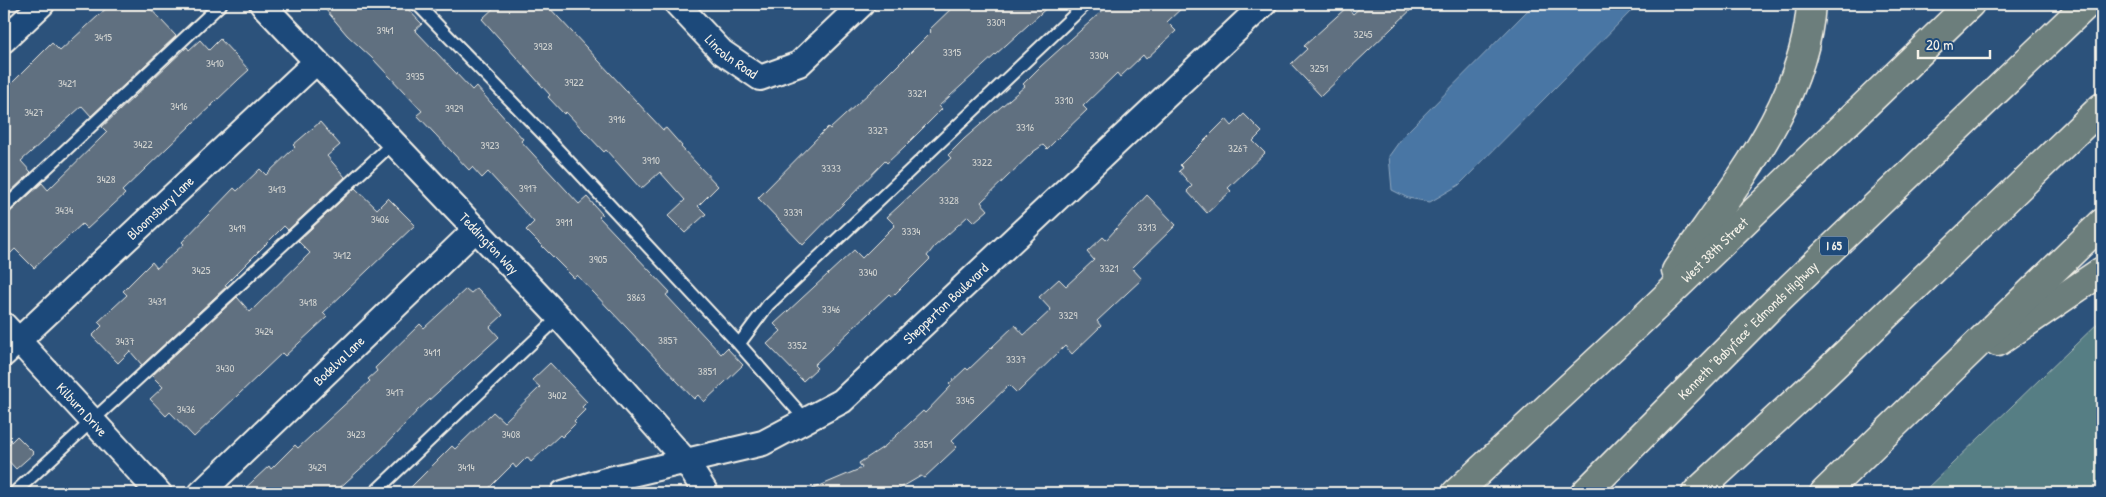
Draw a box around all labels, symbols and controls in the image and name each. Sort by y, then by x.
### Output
house number: 3309 [987,15,1005,29]
house number: 3941 [376,23,394,37]
house number: 3245 [1354,27,1373,41]
scale bar [1918,28,1991,60]
house number: 3415 [94,30,112,44]
street label: Lincoln Road [701,30,762,83]
text: 20 m [1926,34,1953,55]
house number: 3928 [534,39,553,53]
house number: 3315 [943,45,962,59]
house number: 3304 [1090,48,1108,62]
house number: 3410 [206,56,224,70]
house number: 3251 [1310,61,1328,75]
house number: 3935 [406,69,425,83]
house number: 3922 [564,75,584,89]
house number: 3421 [58,76,76,90]
house number: 3321 [908,86,927,100]
house number: 3310 [1055,93,1073,107]
house number: 3416 [170,99,188,113]
house number: 3929 [445,101,463,115]
house number: 3427 [24,105,44,119]
house number: 3916 [608,112,626,126]
house number: 3316 [1016,120,1035,134]
house number: 3327 [868,123,888,137]
house number: 3422 [133,137,153,151]
house number: 3923 [480,138,500,152]
house number: 3267 [1228,141,1248,155]
house number: 3910 [642,153,660,167]
house number: 3322 [972,155,992,169]
house number: 3333 [821,161,841,175]
street label: Bloomsbury Lane [122,171,198,244]
house number: 3428 [97,172,116,186]
house number: 3917 [519,181,537,195]
house number: 3413 [268,182,286,196]
house number: 3328 [939,193,959,207]
house number: 3434 [55,203,73,217]
house number: 3339 [784,205,802,219]
street label: Teddington Way [455,208,524,279]
house number: 3406 [371,212,390,226]
street label: West 38th Street [1677,213,1752,286]
house number: 3911 [556,215,572,229]
house number: 3313 [1138,220,1156,234]
house number: 3419 [228,221,246,235]
house number: 3334 [902,224,920,238]
road number: I 65 [1820,237,1848,256]
house number: 3412 [333,248,351,262]
house number: 3905 [589,252,608,266]
street label: Kenneth "Babyface" Edmonds Highway [1673,257,1822,404]
street label: Shepperton Boulevard [899,258,992,348]
house number: 3321 [1100,261,1119,275]
house number: 3425 [192,263,211,277]
house number: 3340 [859,265,878,279]
house number: 3863 [626,290,646,304]
house number: 3431 [148,294,166,308]
house number: 3418 [299,295,317,309]
house number: 3346 [822,302,841,316]
house number: 3329 [1058,308,1078,322]
house number: 3424 [255,324,273,338]
street label: Bodelva Lane [309,331,369,390]
house number: 3857 [658,333,678,347]
house number: 3437 [115,334,135,348]
house number: 3352 [787,338,807,352]
house number: 3411 [423,345,441,359]
house number: 3337 [1006,352,1026,366]
house number: 3430 [216,361,235,375]
house number: 3851 [698,364,716,378]
street label: Kilburn Drive [53,378,112,441]
house number: 3417 [386,385,404,399]
house number: 3402 [547,388,567,402]
house number: 3345 [956,393,975,407]
house number: 3436 [177,402,196,416]
house number: 3423 [346,427,366,441]
house number: 3408 [502,427,521,441]
house number: 3351 [914,437,932,451]
house number: 3429 [308,460,326,474]
house number: 3414 [457,460,475,474]

